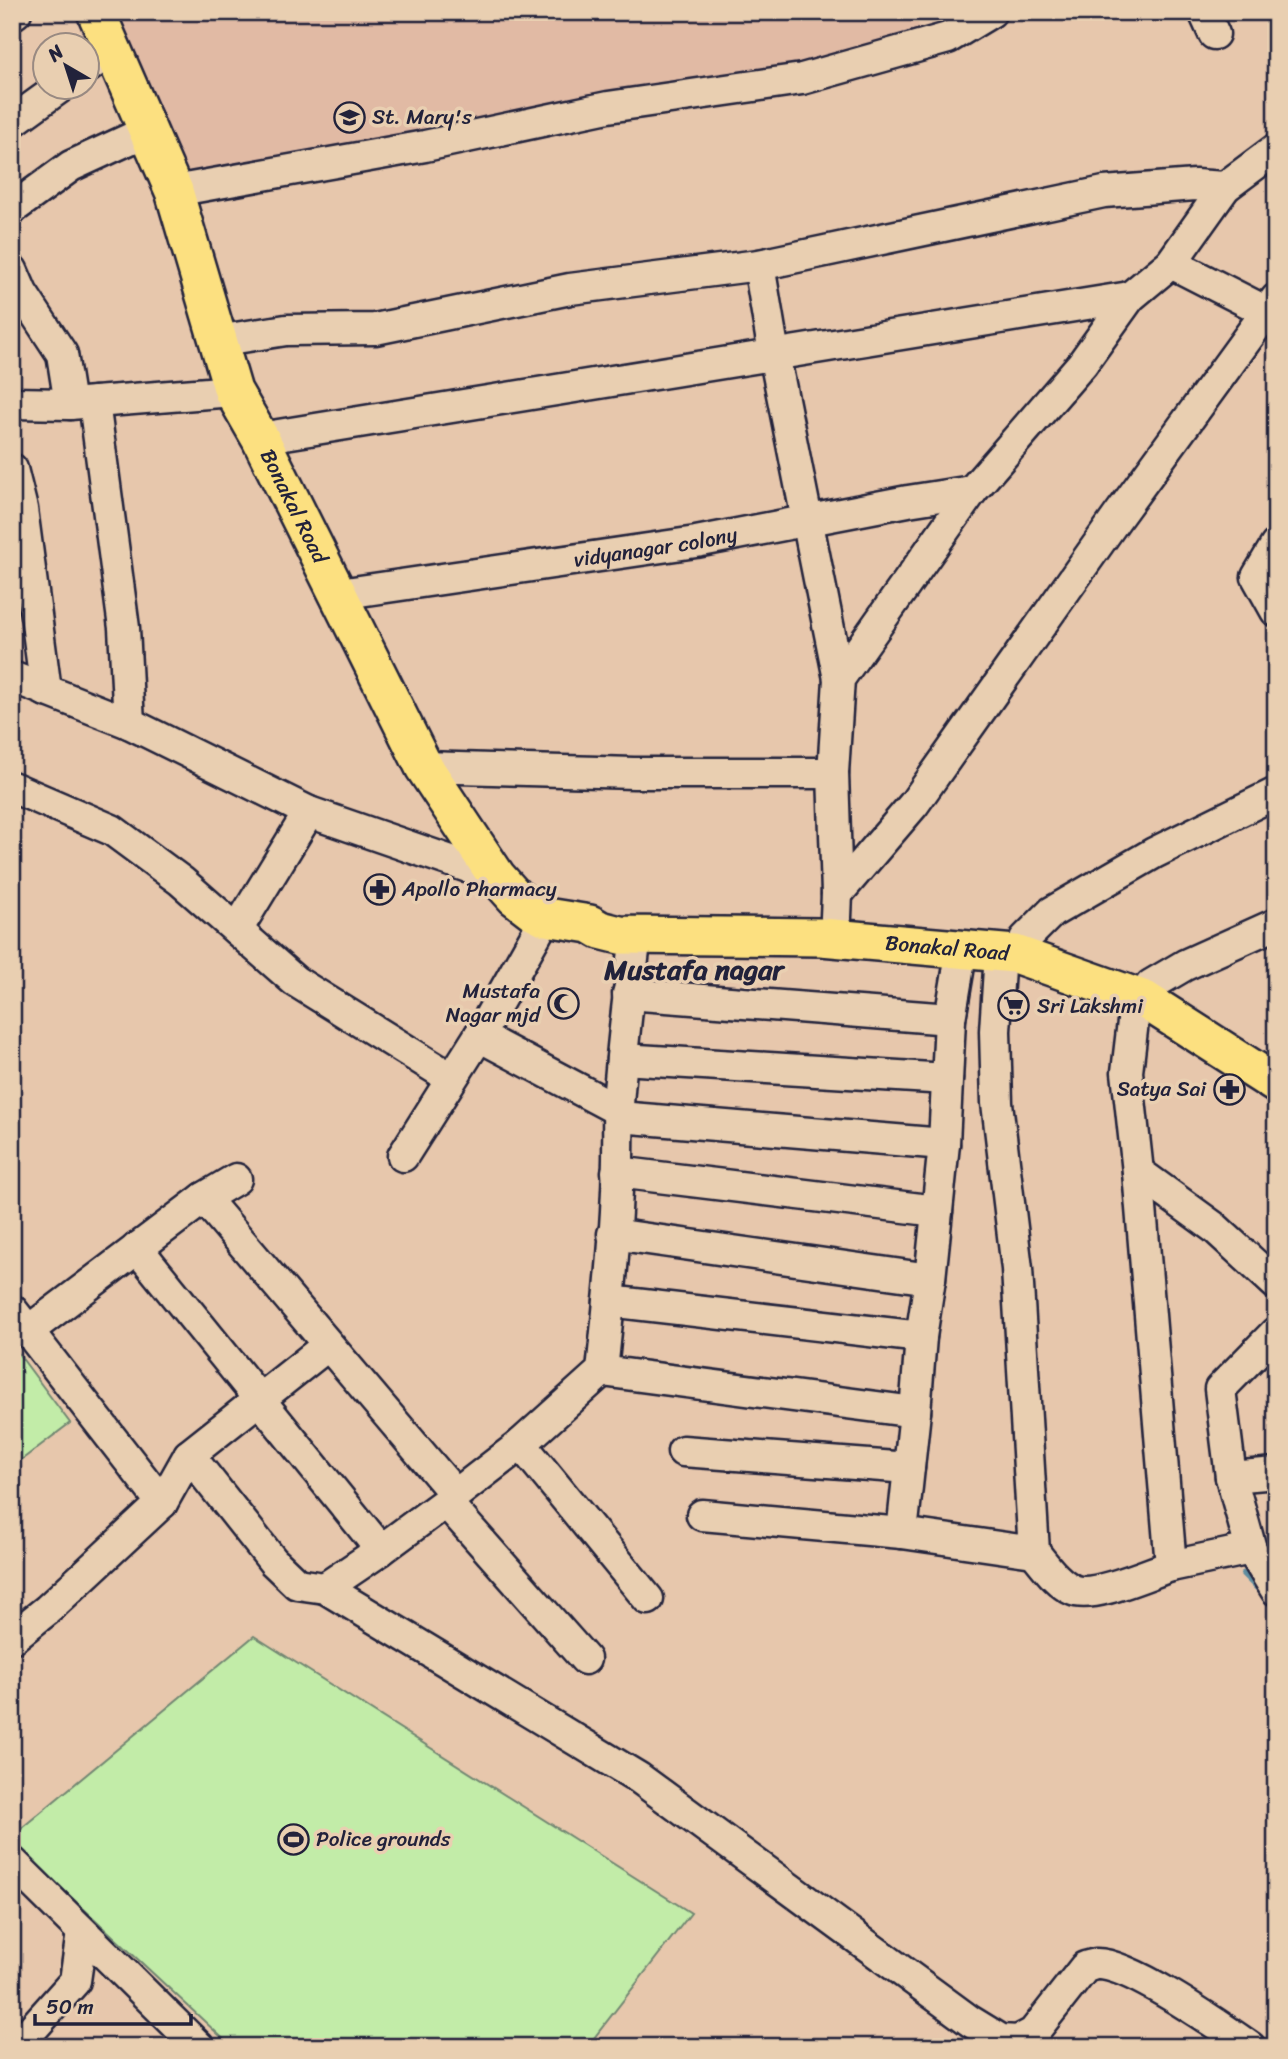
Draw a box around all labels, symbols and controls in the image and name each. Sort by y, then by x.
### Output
north arrow [32,32,102,102]
text: N [39,36,72,71]
place label: St. Mary's [372,98,472,136]
school or university icon: St. Mary's [332,100,366,134]
street label: Bonakal Road [249,442,339,572]
street label: vidyanagar colony [571,515,741,579]
place label: Apollo Pharmacy [401,870,557,908]
pharmacy icon: Apollo Pharmacy [362,872,396,906]
street label: Bonakal Road [884,924,1012,973]
district label: Mustafa nagar [603,945,786,994]
place label: Mustafa Nagar mjd [446,972,542,1034]
mosque icon: Mustafa Nagar mjd [546,986,580,1020]
place label: Sri Lakshmi [1037,987,1144,1025]
supermarket icon: Sri Lakshmi [997,989,1031,1023]
place label: Satya Sai [1117,1070,1207,1108]
pharmacy icon: Satya Sai [1212,1072,1246,1106]
place label: Police grounds [316,1820,451,1858]
sports icon: Police grounds [276,1822,310,1856]
scale bar [35,1982,191,2026]
text: 50 m [46,1988,94,2026]

